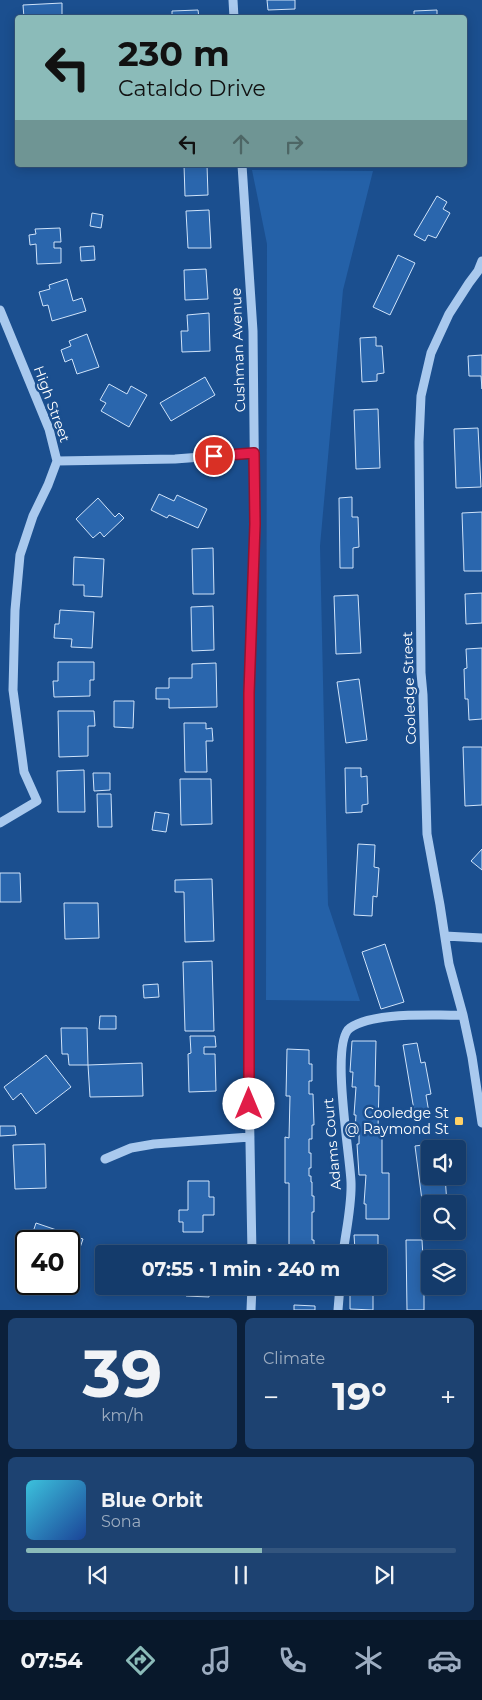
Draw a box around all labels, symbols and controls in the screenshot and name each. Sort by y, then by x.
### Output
text: 230 m [118,32,230,75]
icon: left [35,35,100,100]
text: Cataldo Drive [118,75,266,102]
icon: left [174,130,202,158]
icon: ahead [227,130,255,158]
icon: right [280,130,308,158]
street label: Cushman Avenue [227,287,249,413]
street label: High Street [30,363,74,445]
pin [193,435,235,477]
icon: arrive [200,442,228,470]
street label: Cooledge Street [398,631,420,745]
position arrow [222,1077,274,1129]
street label: Adams Court [319,1097,345,1191]
place label: Cooledge St @ Raymond St [345,1104,449,1138]
marker: Cooledge St @ Raymond St [453,1115,465,1127]
map controls [421,1140,466,1295]
button: sound [421,1140,466,1185]
button: search [421,1195,466,1240]
speed limit sign: 40 [15,1230,80,1295]
button: layers [421,1250,466,1295]
text: 07:55 · 1 min · 240 m [142,1258,340,1281]
text: 39 [83,1334,162,1413]
text: Climate [263,1349,325,1368]
text: 19° [332,1373,387,1420]
text: − [263,1380,279,1414]
text: + [440,1380,456,1414]
text: km/h [101,1406,144,1425]
text: Blue Orbit [101,1489,203,1512]
text: Sona [101,1512,141,1531]
icon: previous [84,1561,112,1589]
icon: pause [227,1561,255,1589]
icon: next [370,1561,398,1589]
icon: directions [123,1643,158,1678]
icon: music [199,1643,234,1678]
icon: phone [275,1643,310,1678]
icon: climate [351,1643,386,1678]
icon: car [427,1643,462,1678]
text: 07:54 [20,1647,82,1674]

